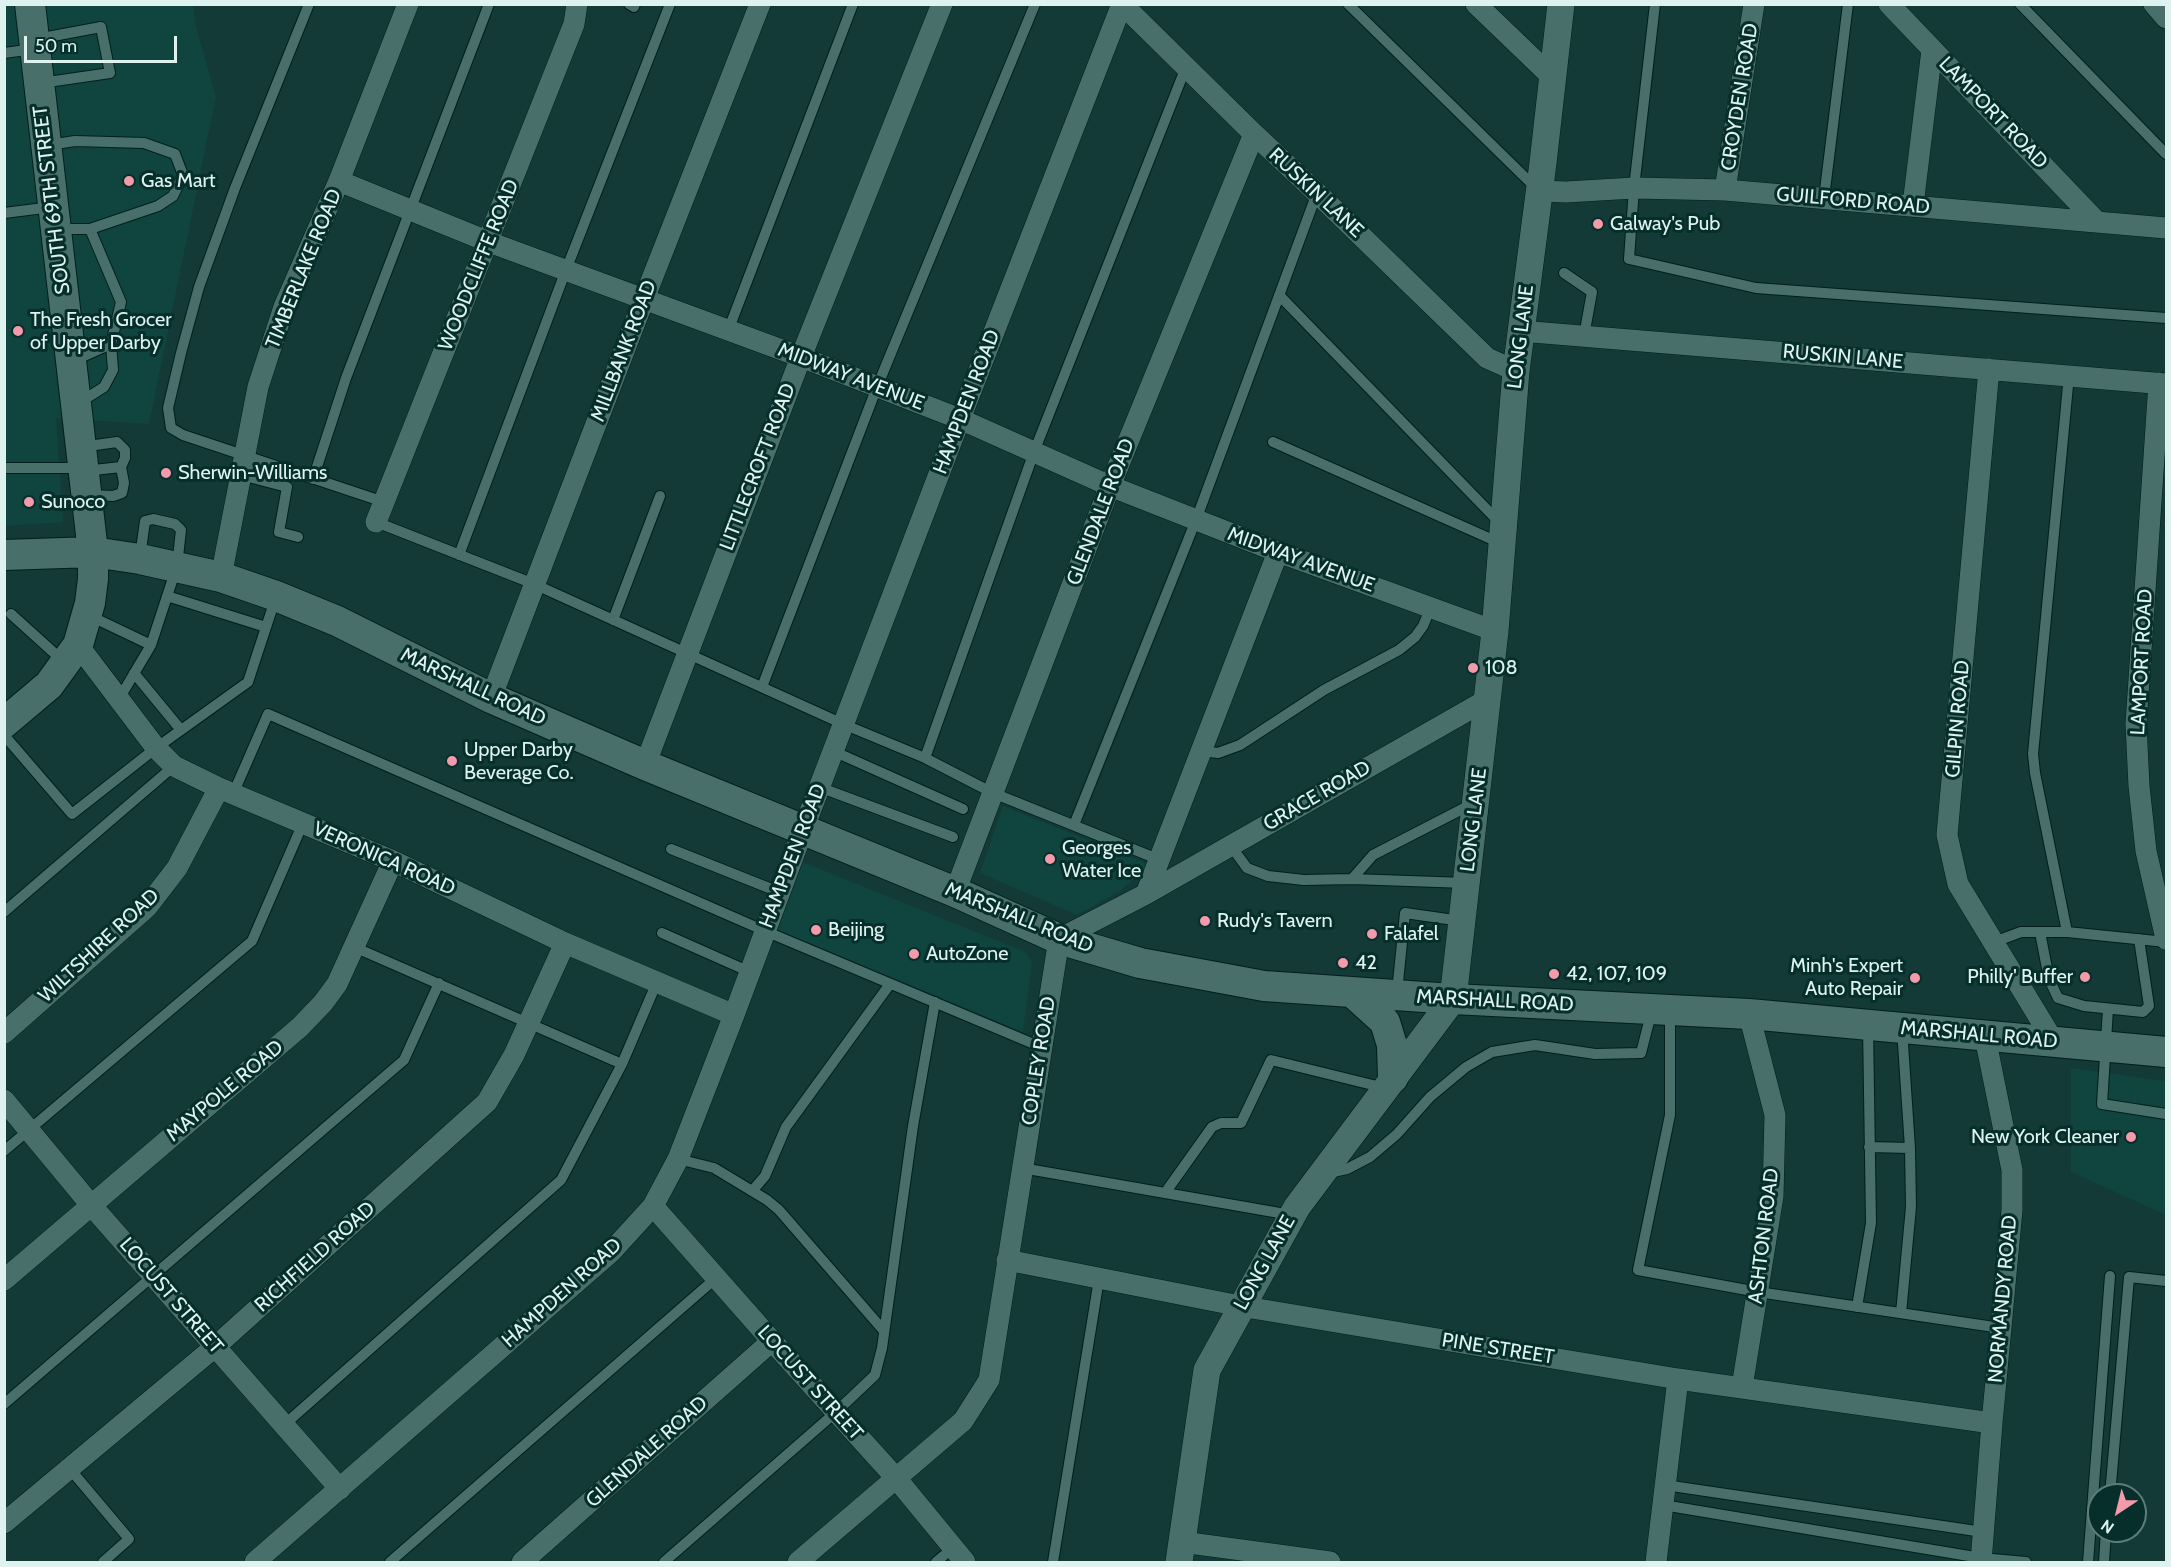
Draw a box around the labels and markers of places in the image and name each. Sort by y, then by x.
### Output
place label: Gas Mart [141,169,216,193]
marker: Gas Mart [122,174,136,188]
place label: Galway's Pub [1610,212,1720,236]
marker: Galway's Pub [1591,217,1605,231]
place label: The Fresh Grocer of Upper Darby [30,308,171,355]
marker: The Fresh Grocer of Upper Darby [11,324,25,338]
place label: Sherwin-Williams [178,461,327,485]
marker: Sherwin-Williams [159,466,173,480]
place label: Sunoco [41,490,105,514]
marker: Sunoco [22,495,36,509]
place label: 108 [1485,656,1518,680]
marker: 108 [1466,661,1480,675]
place label: Upper Darby Beverage Co. [464,738,574,785]
marker: Upper Darby Beverage Co. [445,754,459,768]
place label: Georges Water Ice [1062,836,1141,883]
marker: Georges Water Ice [1043,852,1057,866]
place label: Rudy's Tavern [1217,909,1333,933]
marker: Rudy's Tavern [1198,914,1212,928]
place label: Beijing [828,918,884,942]
place label: Falafel [1384,922,1439,946]
marker: Beijing [809,923,823,937]
marker: Falafel [1365,927,1379,941]
place label: AutoZone [926,942,1008,966]
marker: AutoZone [907,947,921,961]
place label: 42 [1355,951,1377,975]
place label: Minh's Expert Auto Repair [1790,954,1903,1001]
marker: 42 [1336,956,1350,970]
place label: 42, 107, 109 [1566,962,1667,986]
place label: Philly' Buffer [1967,965,2073,989]
marker: 42, 107, 109 [1547,967,1561,981]
marker: Philly' Buffer [2078,970,2092,984]
marker: Minh's Expert Auto Repair [1908,971,1922,985]
place label: New York Cleaner [1971,1125,2119,1149]
marker: New York Cleaner [2124,1130,2138,1144]

